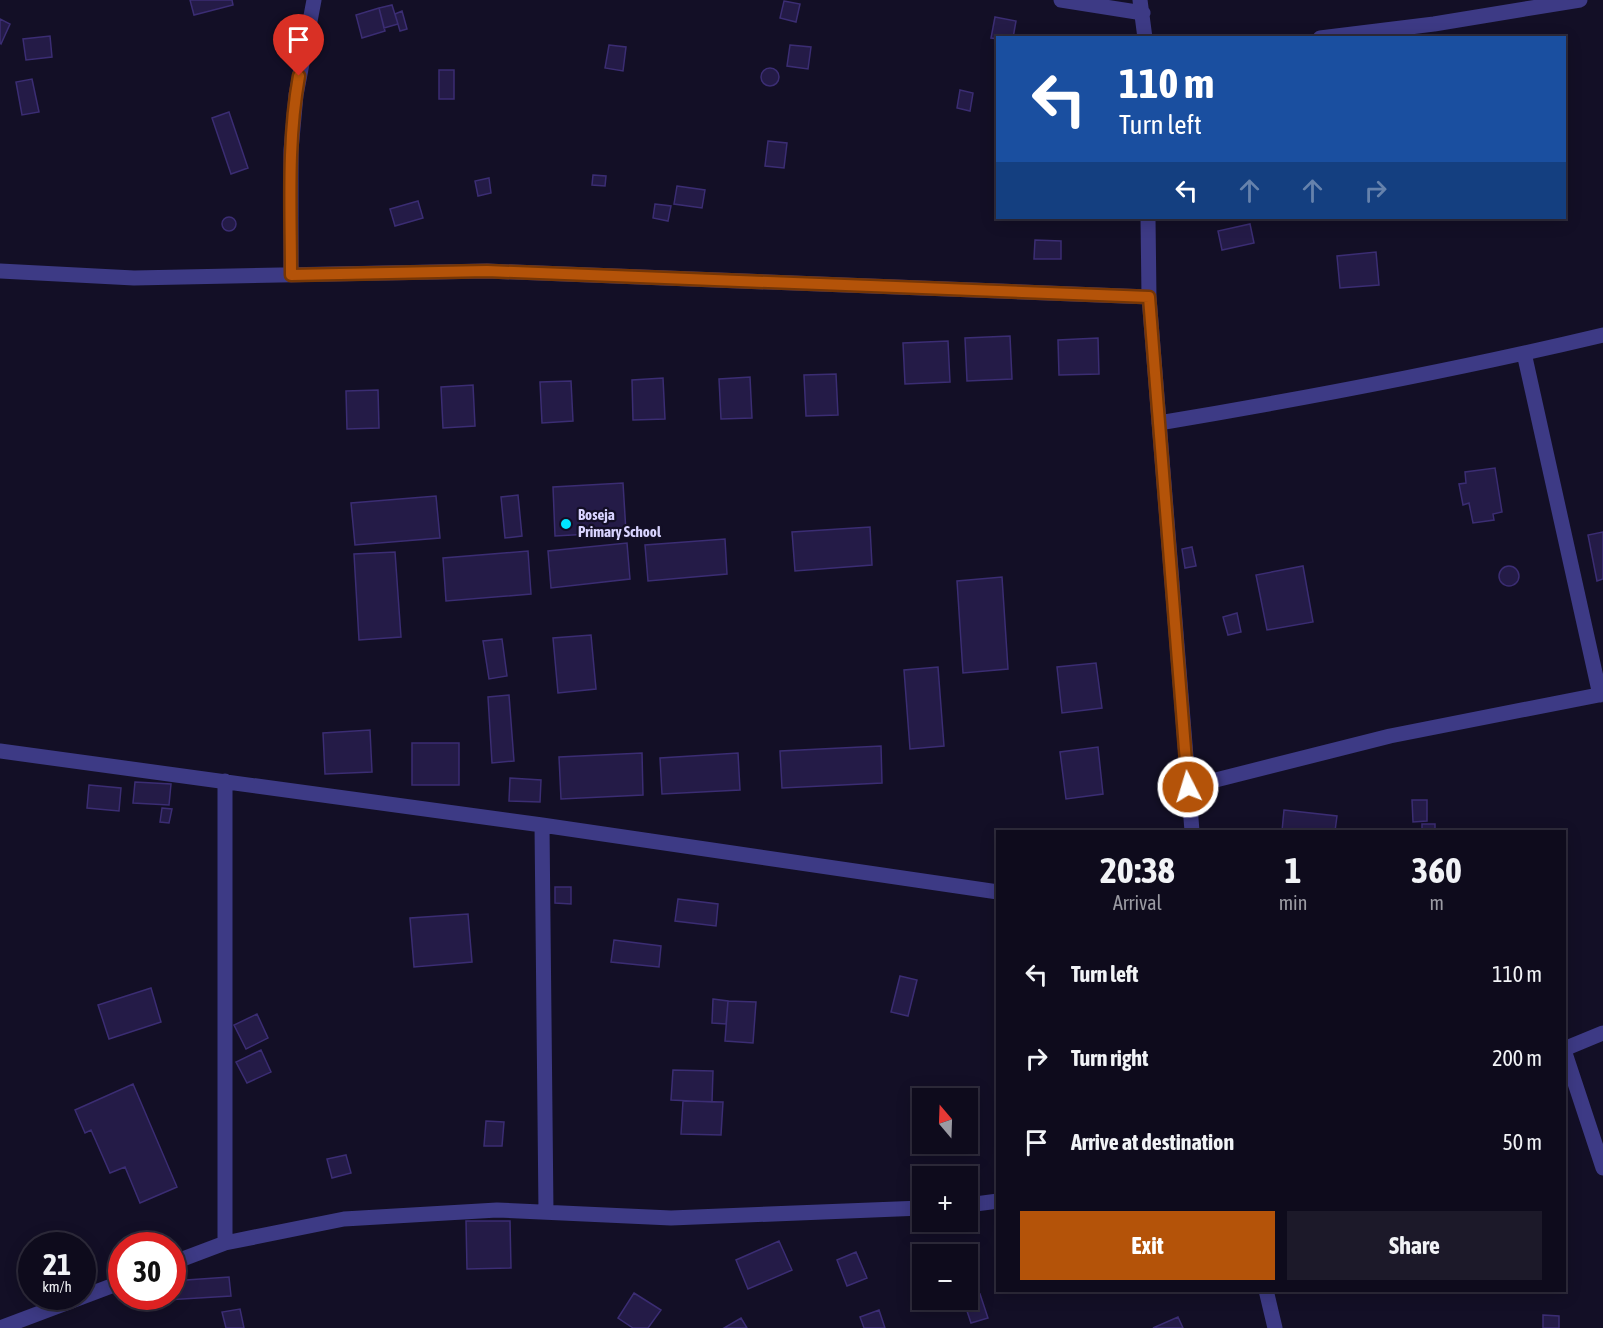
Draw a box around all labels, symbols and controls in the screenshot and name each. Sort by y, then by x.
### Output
pin [273,14,324,76]
icon: arrive [282,23,315,56]
text: 110 m [1119,59,1214,107]
icon: left [1020,60,1098,138]
text: Turn left [1119,109,1202,140]
icon: left [1170,174,1203,207]
icon: ahead [1233,174,1266,207]
icon: ahead [1296,174,1329,207]
icon: right [1359,174,1392,207]
place label: Boseja Primary School [578,506,662,540]
marker: Boseja Primary School [559,517,573,531]
position arrow [1156,755,1220,819]
text: 20:38 [1100,849,1175,891]
text: 1 [1285,849,1301,891]
text: 360 [1411,849,1462,891]
text: Arrival [1113,891,1162,914]
text: min [1279,891,1307,914]
text: m [1429,891,1444,914]
icon: left [1020,958,1053,991]
text: Turn left [1071,961,1138,987]
text: 110 m [1492,961,1542,987]
icon: right [1020,1042,1053,1075]
text: Turn right [1071,1045,1148,1071]
text: 200 m [1492,1045,1542,1071]
north arrow [912,1088,978,1154]
map controls [912,1088,978,1310]
icon: arrive [1020,1126,1053,1159]
text: Arrive at destination [1071,1129,1234,1155]
text: 50 m [1502,1129,1542,1155]
button: + [912,1166,978,1232]
button: Exit [1020,1211,1275,1280]
button: Share [1287,1211,1542,1280]
speed limit sign: 30 [108,1232,186,1310]
button: − [912,1244,978,1310]
text: 21 [43,1247,71,1281]
text: km/h [42,1278,72,1295]

